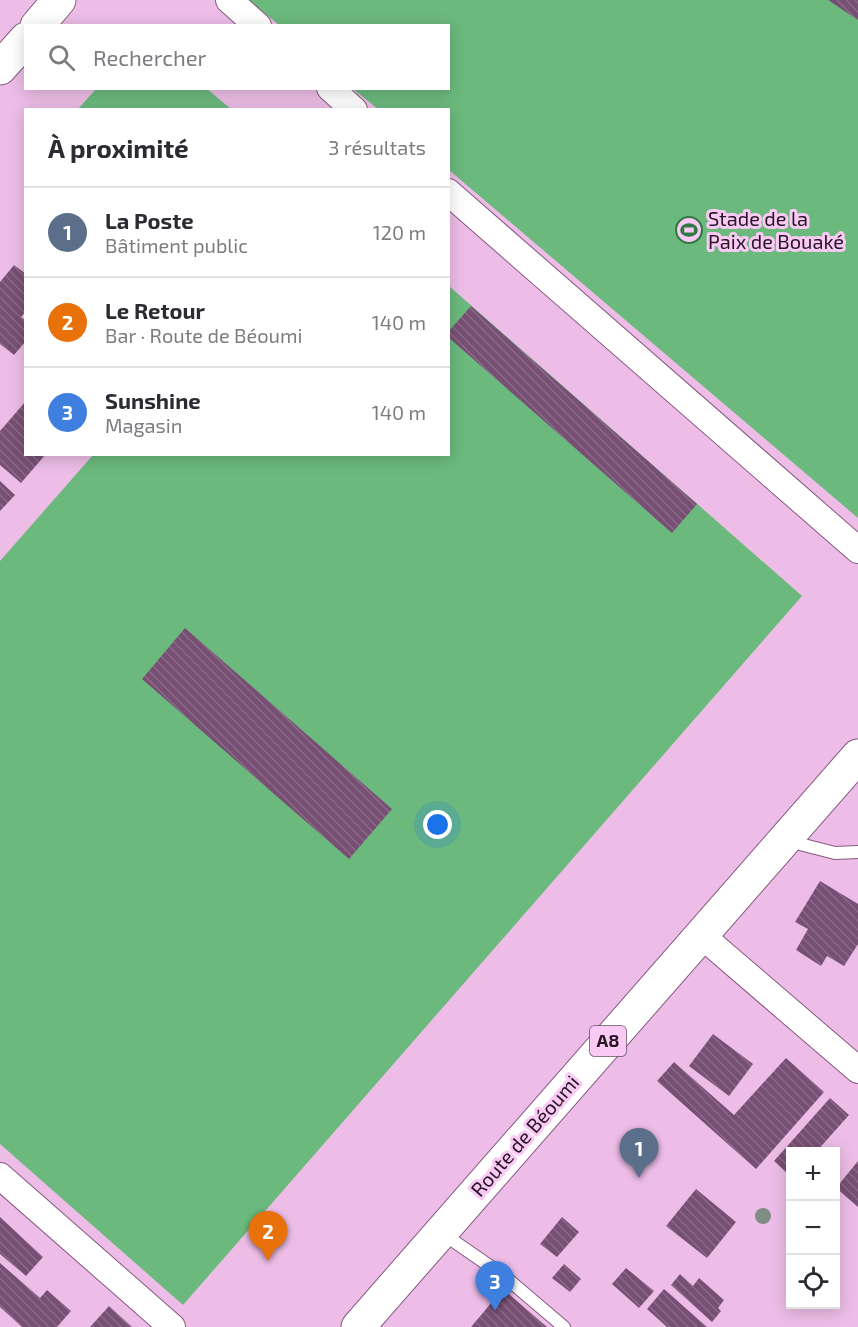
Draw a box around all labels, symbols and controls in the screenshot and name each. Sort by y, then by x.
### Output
search box [24,24,450,90]
icon: search [45,41,78,74]
text: Rechercher [93,44,206,70]
text: À proximité [48,132,189,163]
text: 3 résultats [328,135,426,159]
place label: Stade de la Paix de Bouaké [708,206,844,253]
text: La Poste [105,207,194,233]
sports icon: Stade de la Paix de Bouaké [674,215,704,245]
text: 1 [63,220,72,244]
text: 120 m [373,220,426,244]
text: Bâtiment public [105,233,248,257]
text: Le Retour [105,297,205,323]
text: 2 [62,310,73,334]
text: 140 m [372,310,426,334]
text: Bar · Route de Béoumi [105,323,303,347]
text: Sunshine [105,387,201,413]
text: 3 [62,400,73,424]
text: 140 m [372,400,426,424]
text: Magasin [105,413,182,437]
your location [423,810,452,839]
road number: A8 [590,1026,626,1056]
street label: Route de Béoumi [465,1070,583,1201]
pin: 1 [620,1128,658,1178]
map controls [786,1147,840,1309]
button: + [786,1147,840,1201]
button: − [786,1201,840,1255]
pin: 2 [248,1212,288,1261]
button: locate [786,1255,840,1309]
pin: 3 [476,1262,514,1311]

